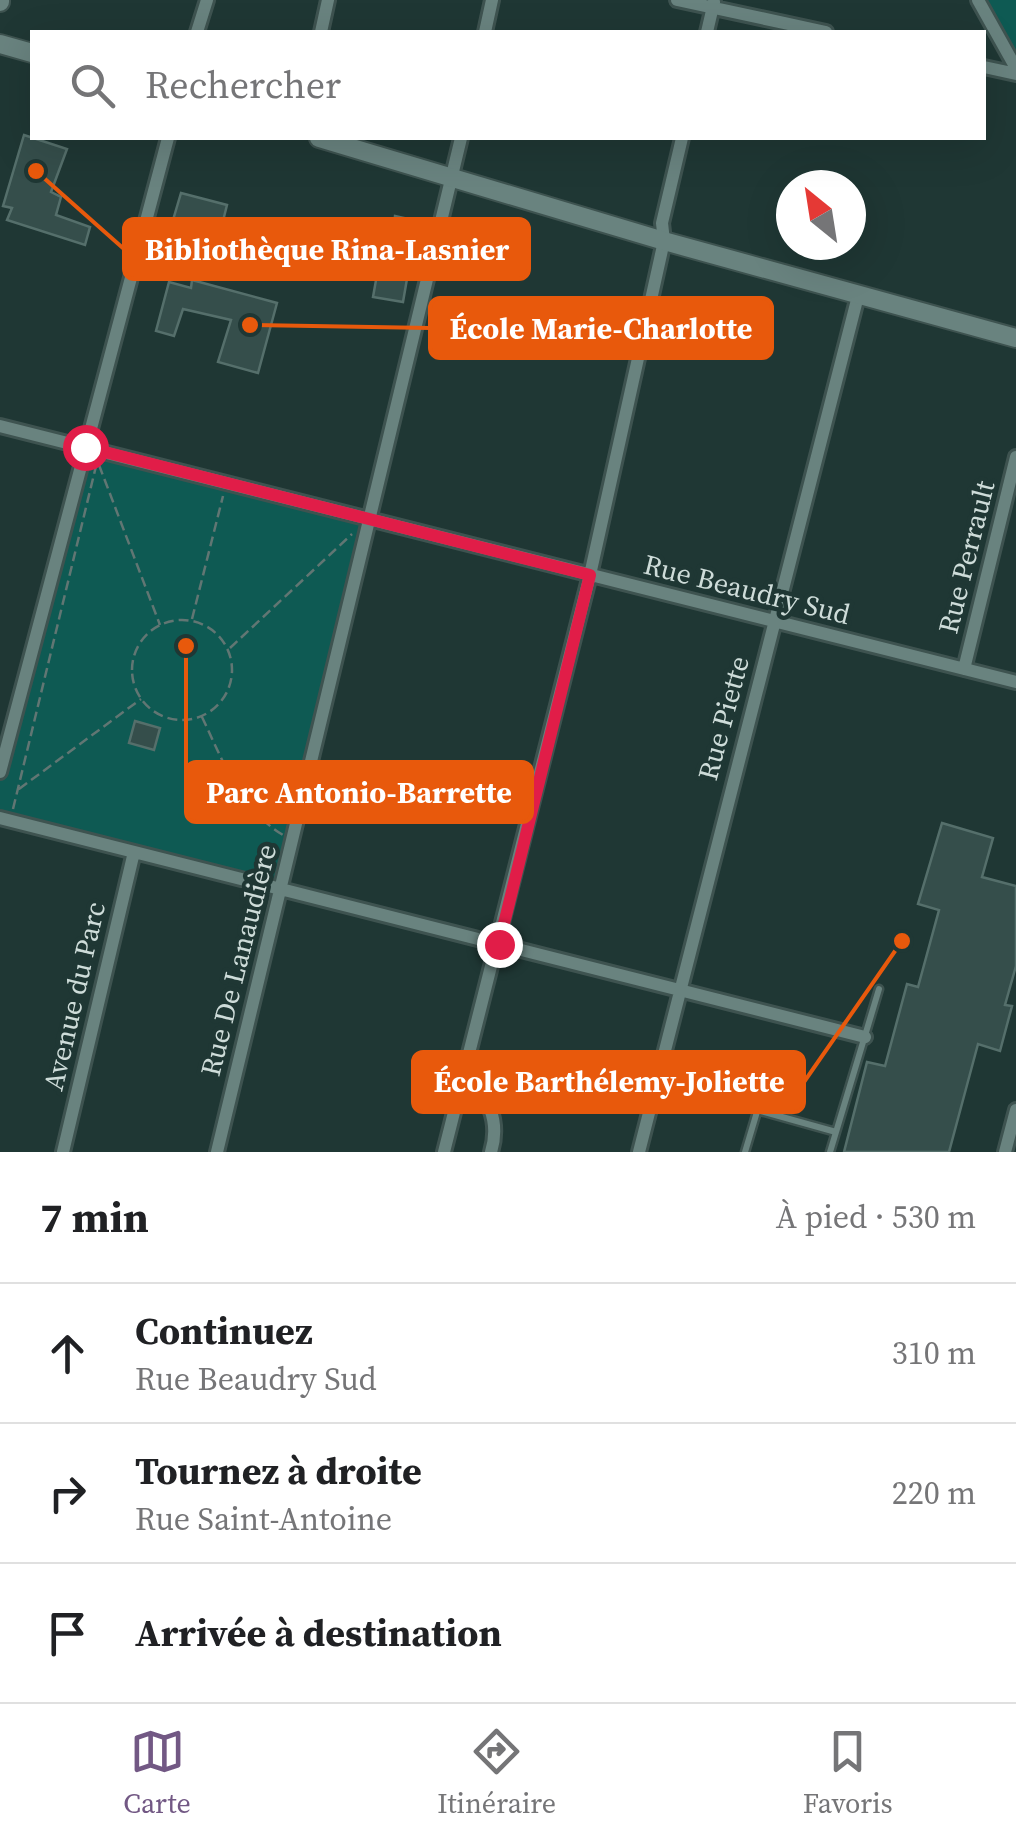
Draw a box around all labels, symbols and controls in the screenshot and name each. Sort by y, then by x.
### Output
search box [30,30,986,140]
icon: search [65,58,120,113]
text: Rechercher [145,59,341,111]
north arrow [776,170,866,260]
callout: Bibliothèque Rina-Lasnier [124,219,529,279]
text: Bibliothèque Rina-Lasnier [145,229,509,270]
callout: École Marie-Charlotte [430,298,772,358]
text: École Marie-Charlotte [450,308,752,349]
route start [63,425,109,471]
street label: Rue Perrault [929,476,1004,637]
street label: Rue Beaudry Sud [640,545,854,633]
street label: Rue Piette [688,652,758,784]
callout: Parc Antonio-Barrette [186,762,532,822]
text: Parc Antonio-Barrette [206,772,512,813]
street label: Rue De Lanaudière [191,840,285,1080]
street label: Avenue du Parc [34,898,114,1094]
route end [477,922,523,968]
callout: École Barthélemy-Joliette [413,1052,804,1112]
text: École Barthélemy-Joliette [433,1061,785,1102]
text: 7 min [40,1188,149,1246]
text: À pied · 530 m [776,1195,976,1239]
text: Continuez [135,1305,313,1357]
icon: ahead [40,1326,95,1381]
text: 310 m [892,1331,976,1375]
text: Rue Beaudry Sud [135,1357,377,1401]
text: Tournez à droite [135,1445,422,1497]
icon: right [40,1466,95,1521]
text: 220 m [892,1471,976,1515]
text: Rue Saint-Antoine [135,1497,392,1541]
icon: arrive [40,1606,95,1661]
text: Arrivée à destination [135,1607,502,1659]
tab: Carte [123,1724,191,1822]
tab: Itinéraire [437,1724,556,1822]
tab: Favoris [803,1724,893,1822]

